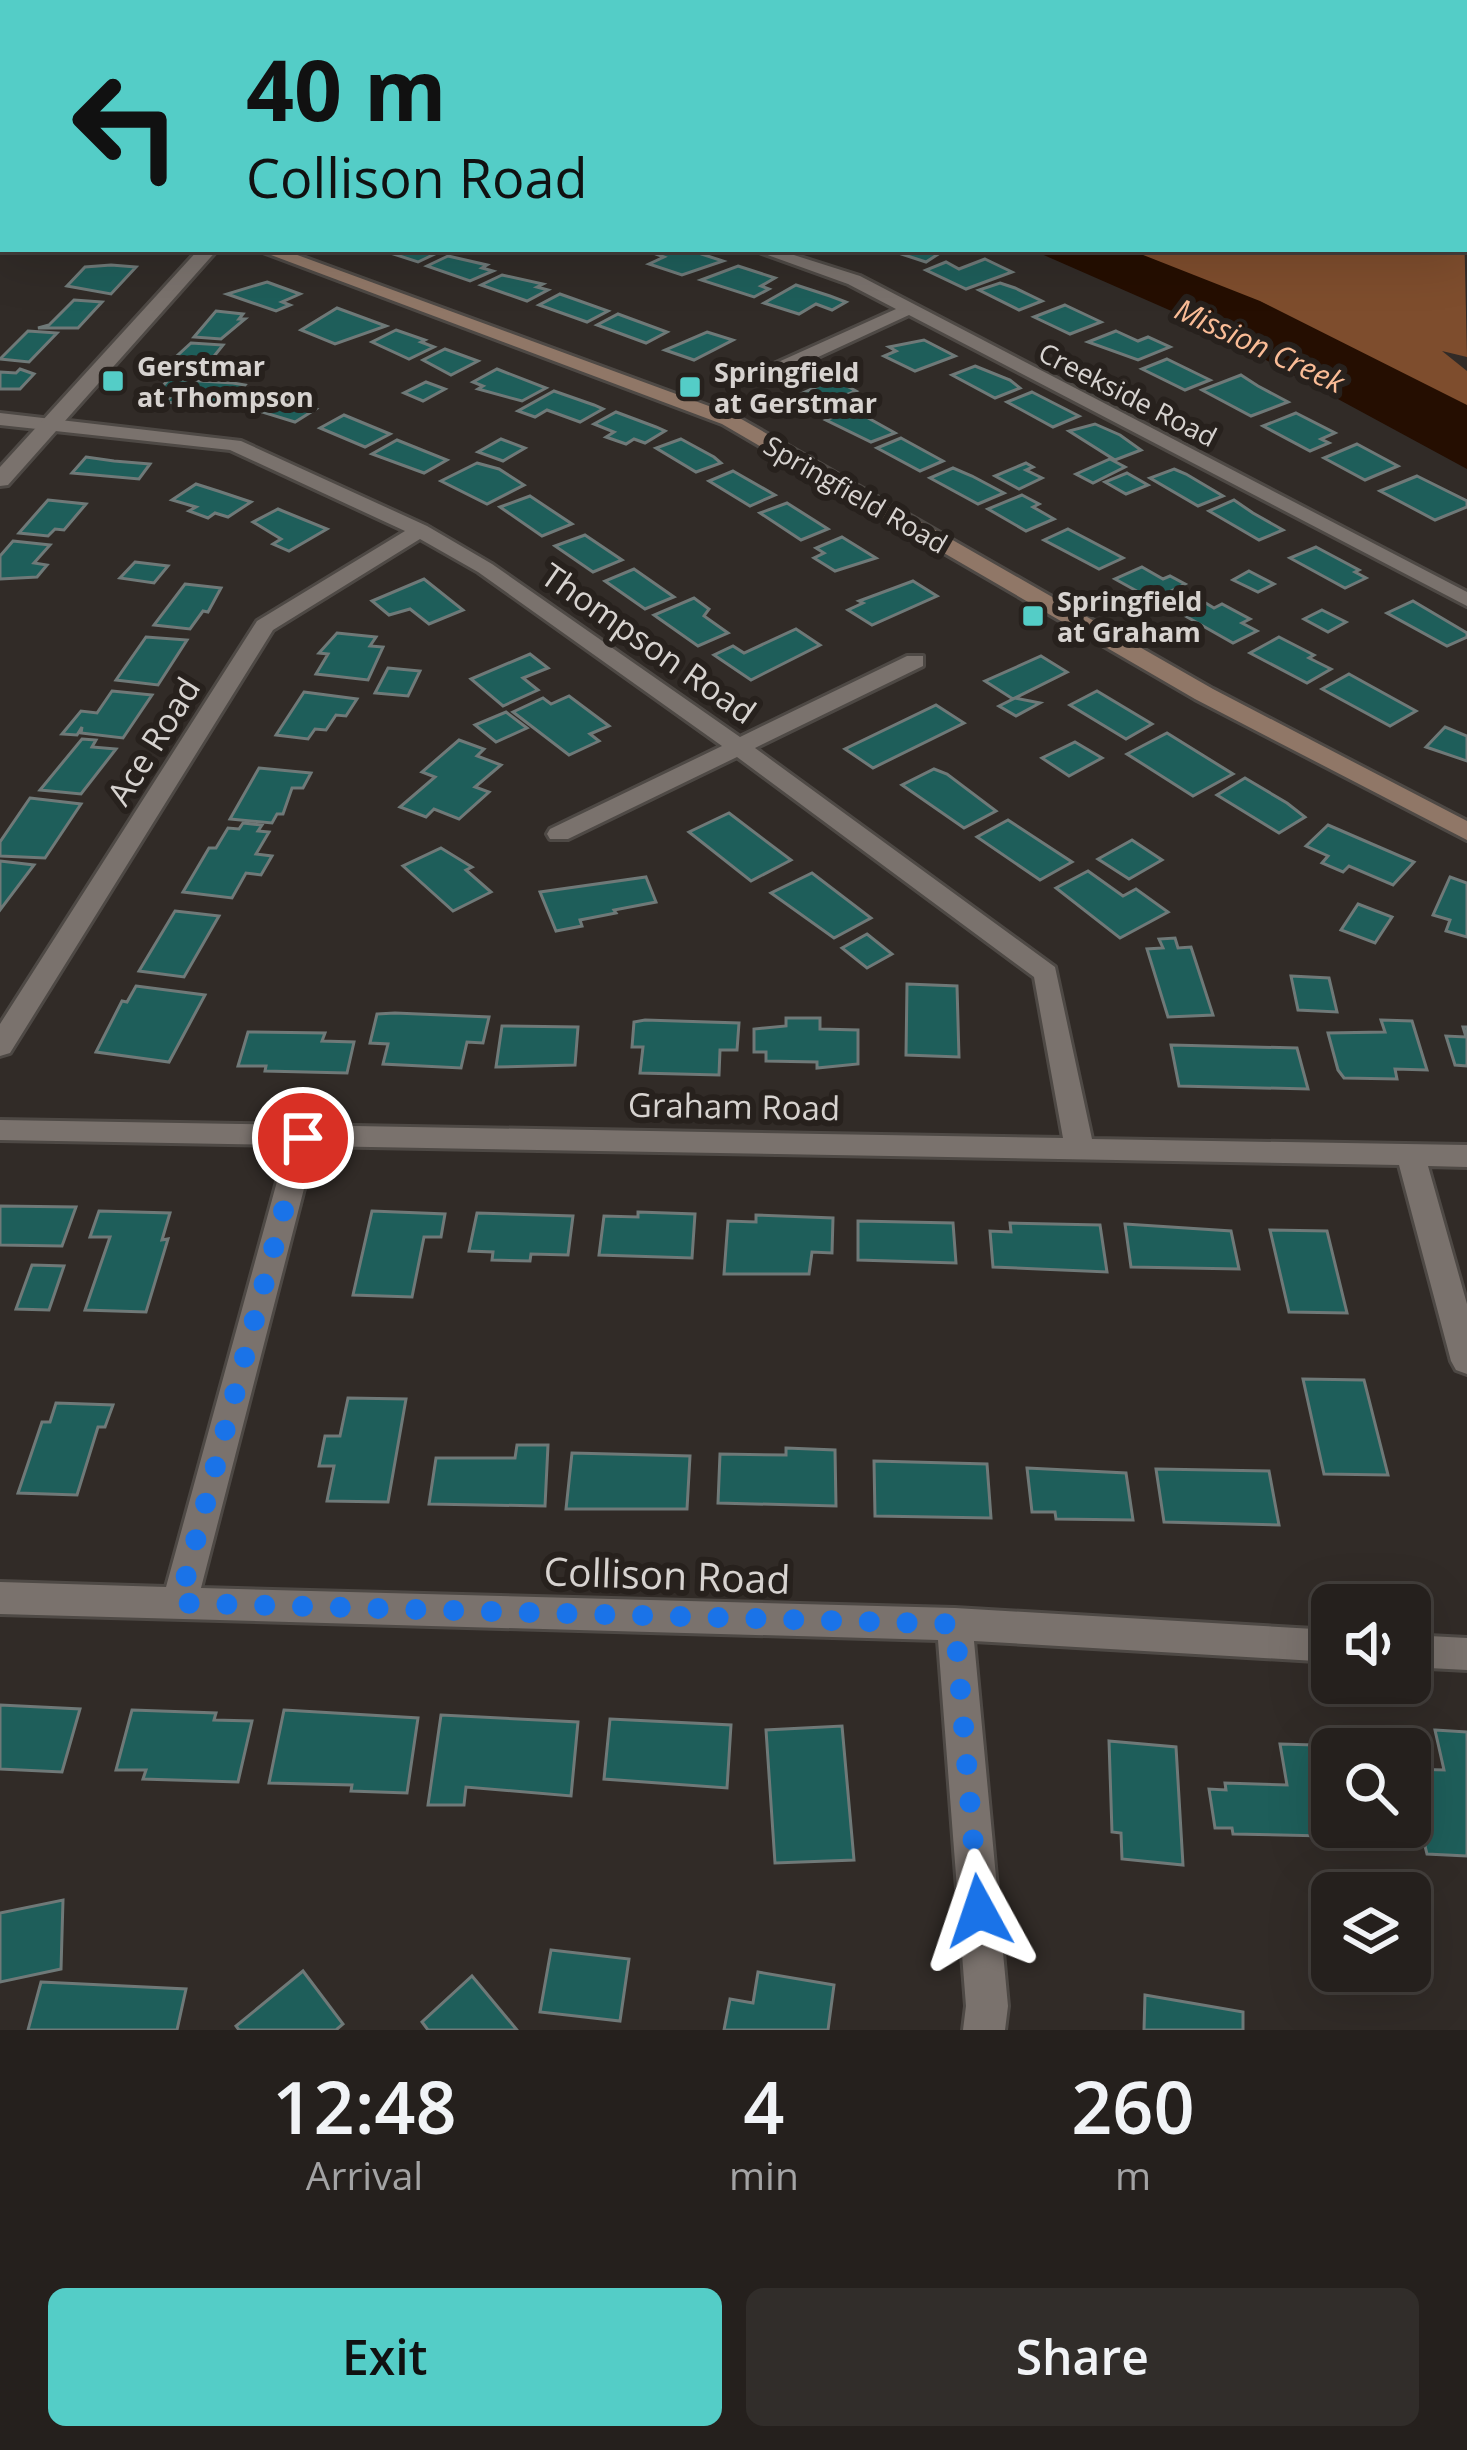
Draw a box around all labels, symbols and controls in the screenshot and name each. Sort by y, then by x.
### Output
text: 40 m [246,31,446,146]
icon: left [48,48,204,204]
text: Collison Road [246,140,588,214]
water label: Mission Creek [1169,288,1352,403]
street label: Creekside Road [1033,333,1223,455]
place label: Gerstmar at Thompson [137,347,314,415]
place label: Springfield at Gerstmar [714,353,877,421]
marker: Gerstmar at Thompson [100,368,126,394]
marker: Springfield at Gerstmar [677,374,703,400]
street label: Springfield Road [757,426,955,562]
street label: Thompson Road [533,552,765,734]
place label: Springfield at Graham [1057,582,1202,650]
marker: Springfield at Graham [1020,603,1046,629]
street label: Ace Road [96,669,210,813]
street label: Graham Road [627,1082,841,1130]
pin [252,1087,354,1189]
icon: arrive [270,1105,336,1171]
street label: Collison Road [543,1543,791,1605]
map controls [1311,1584,1431,1992]
button: sound [1311,1584,1431,1704]
button: search [1311,1728,1431,1848]
position arrow [916,1848,1042,1974]
button: layers [1311,1872,1431,1992]
text: 12:48 [272,2057,457,2155]
text: 4 [743,2057,785,2155]
text: 260 [1071,2057,1195,2155]
text: Arrival [306,2148,423,2201]
text: min [729,2148,799,2201]
text: m [1115,2148,1151,2201]
button: Exit [48,2288,722,2426]
button: Share [746,2288,1419,2426]

